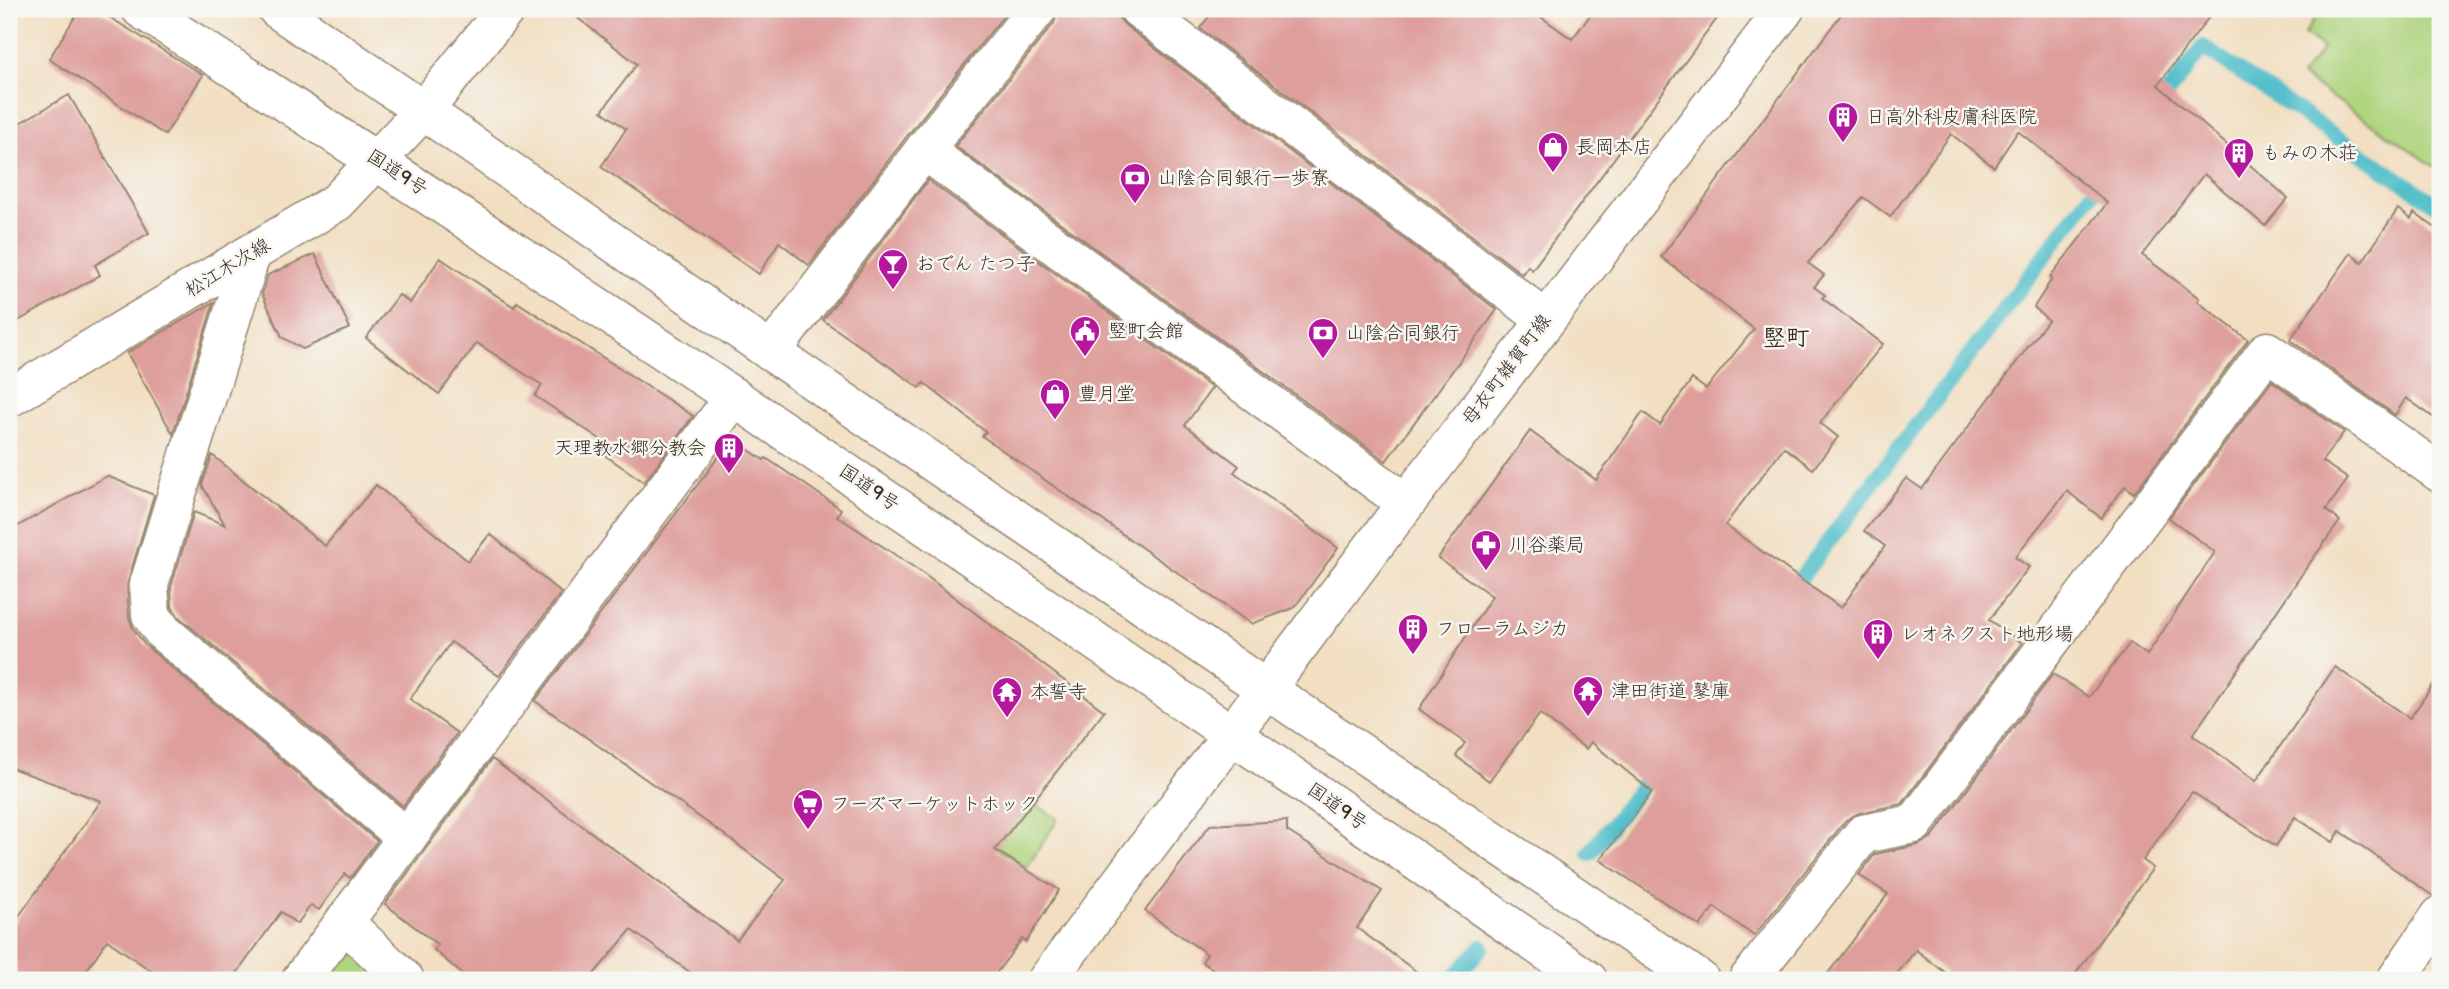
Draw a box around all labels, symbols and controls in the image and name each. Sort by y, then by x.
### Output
building icon: 日高外科皮膚科医院 [1826,100,1860,144]
place label: 日高外科皮膚科医院 [1866,106,2037,129]
shop icon: 長岡本店 [1536,130,1570,174]
place label: 長岡本店 [1576,136,1652,159]
building icon: もみの木荘 [2222,136,2256,180]
place label: もみの木荘 [2262,142,2357,165]
street label: 国道9号 [362,145,432,201]
bank icon: 山陰合同銀行一歩寮 [1118,161,1152,205]
place label: 山陰合同銀行一歩寮 [1158,167,1329,190]
street label: 松江木次線 [181,234,275,302]
bar icon: おでん たつ子 [876,247,910,291]
place label: おでん たつ子 [916,253,1035,276]
street label: 母衣町雑賀町線 [1458,310,1556,430]
public building icon: 竪町会館 [1068,314,1102,358]
bank icon: 山陰合同銀行 [1306,316,1340,360]
place label: 竪町会館 [1108,320,1184,343]
place label: 山陰合同銀行 [1346,322,1460,345]
district label: 竪町 [1763,324,1809,352]
shop icon: 豊月堂 [1038,377,1072,421]
place label: 豊月堂 [1078,383,1135,406]
building icon: 天理教水郷分教会 [712,431,746,475]
place label: 天理教水郷分教会 [554,437,706,460]
street label: 国道9号 [834,459,904,517]
pharmacy icon: 川谷薬局 [1469,528,1503,572]
place label: 川谷薬局 [1509,534,1585,557]
building icon: フローラムジカ [1396,612,1430,656]
building icon: レオネクスト地形場 [1861,617,1895,661]
place label: フローラムジカ [1436,618,1569,641]
place label: レオネクスト地形場 [1901,623,2073,646]
temple icon: 津田街道 鼕庫 [1571,674,1605,718]
temple icon: 本誓寺 [990,675,1024,719]
place label: 津田街道 鼕庫 [1611,680,1730,703]
place label: 本誓寺 [1030,681,1087,704]
street label: 国道9号 [1303,778,1371,836]
supermarket icon: フーズマーケットホック [791,787,825,831]
place label: フーズマーケットホック [831,793,1038,816]

